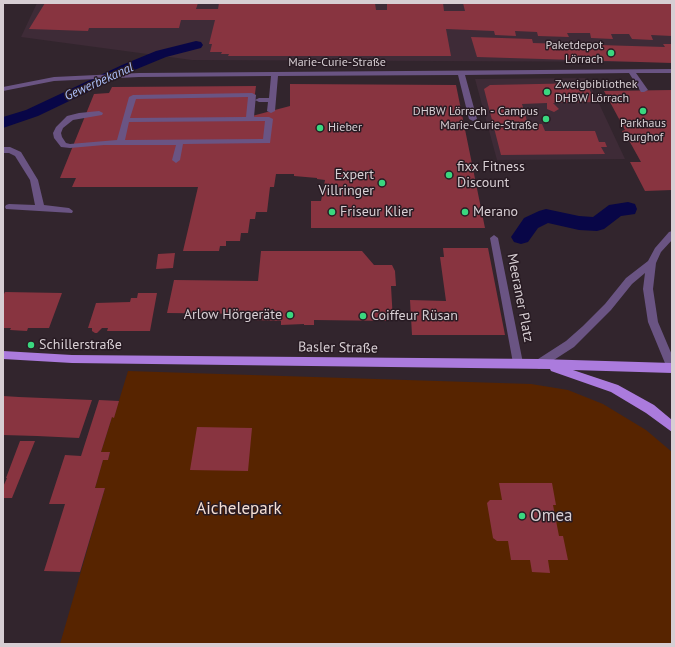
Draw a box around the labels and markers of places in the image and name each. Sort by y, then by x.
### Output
place label: Paketdepot Lörrach [545,39,603,67]
marker: Paketdepot Lörrach [606,48,616,58]
place label: Zweigbibliothek DHBW Lörrach [555,78,637,106]
marker: Zweigbibliothek DHBW Lörrach [542,87,552,97]
place label: DHBW Lörrach - Campus Marie-Curie-Straße [413,105,538,133]
marker: Parkhaus Burghof [638,106,648,116]
marker: DHBW Lörrach - Campus Marie-Curie-Straße [541,114,551,124]
place label: Parkhaus Burghof [620,117,666,145]
place label: Hieber [328,121,362,135]
marker: Hieber [315,123,325,133]
place label: fixx Fitness Discount [457,159,525,192]
place label: Expert Villringer [319,167,374,200]
marker: fixx Fitness Discount [444,170,454,180]
marker: Expert Villringer [377,178,387,188]
place label: Friseur Klier [340,204,413,220]
place label: Merano [473,204,518,220]
marker: Friseur Klier [327,207,337,217]
marker: Merano [460,207,470,217]
place label: Arlow Hörgeräte [184,307,282,323]
place label: Coiffeur Rüsan [371,308,458,324]
marker: Arlow Hörgeräte [285,310,295,320]
marker: Coiffeur Rüsan [358,311,368,321]
place label: Schillerstraße [39,337,122,353]
marker: Schillerstraße [26,340,36,350]
place label: Omea [530,506,572,526]
marker: Omea [517,511,527,521]

